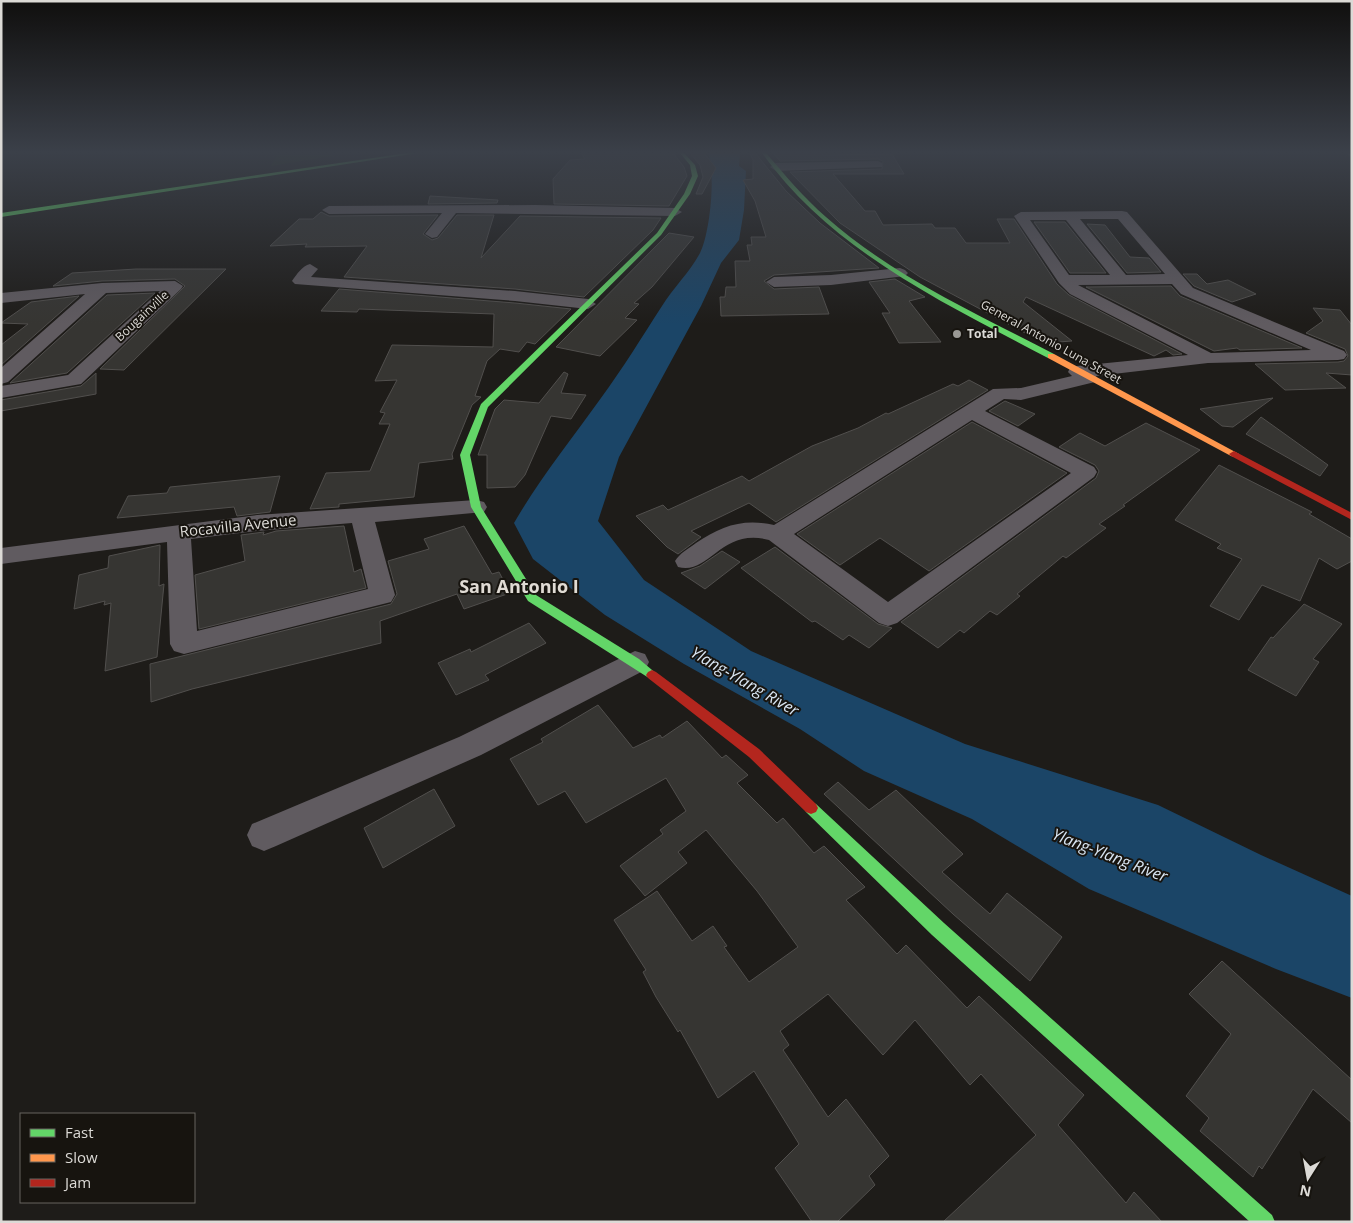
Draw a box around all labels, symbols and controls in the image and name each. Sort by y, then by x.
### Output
street label: Bougainville [111,286,172,345]
street label: General Antonio Luna Street [978,296,1125,387]
place label: Total [967,325,998,342]
marker: Total [951,328,963,340]
street label: Rocavilla Avenue [179,509,297,541]
district label: San Antonio I [459,574,579,598]
water label: Ylang-Ylang River [687,641,804,721]
water label: Ylang-Ylang River [1049,823,1171,887]
legend [20,1113,195,1203]
text: Fast [65,1122,94,1142]
text: Slow [65,1147,98,1167]
north arrow [1283,1153,1333,1203]
text: Jam [63,1172,91,1192]
text: N [1298,1181,1313,1202]

